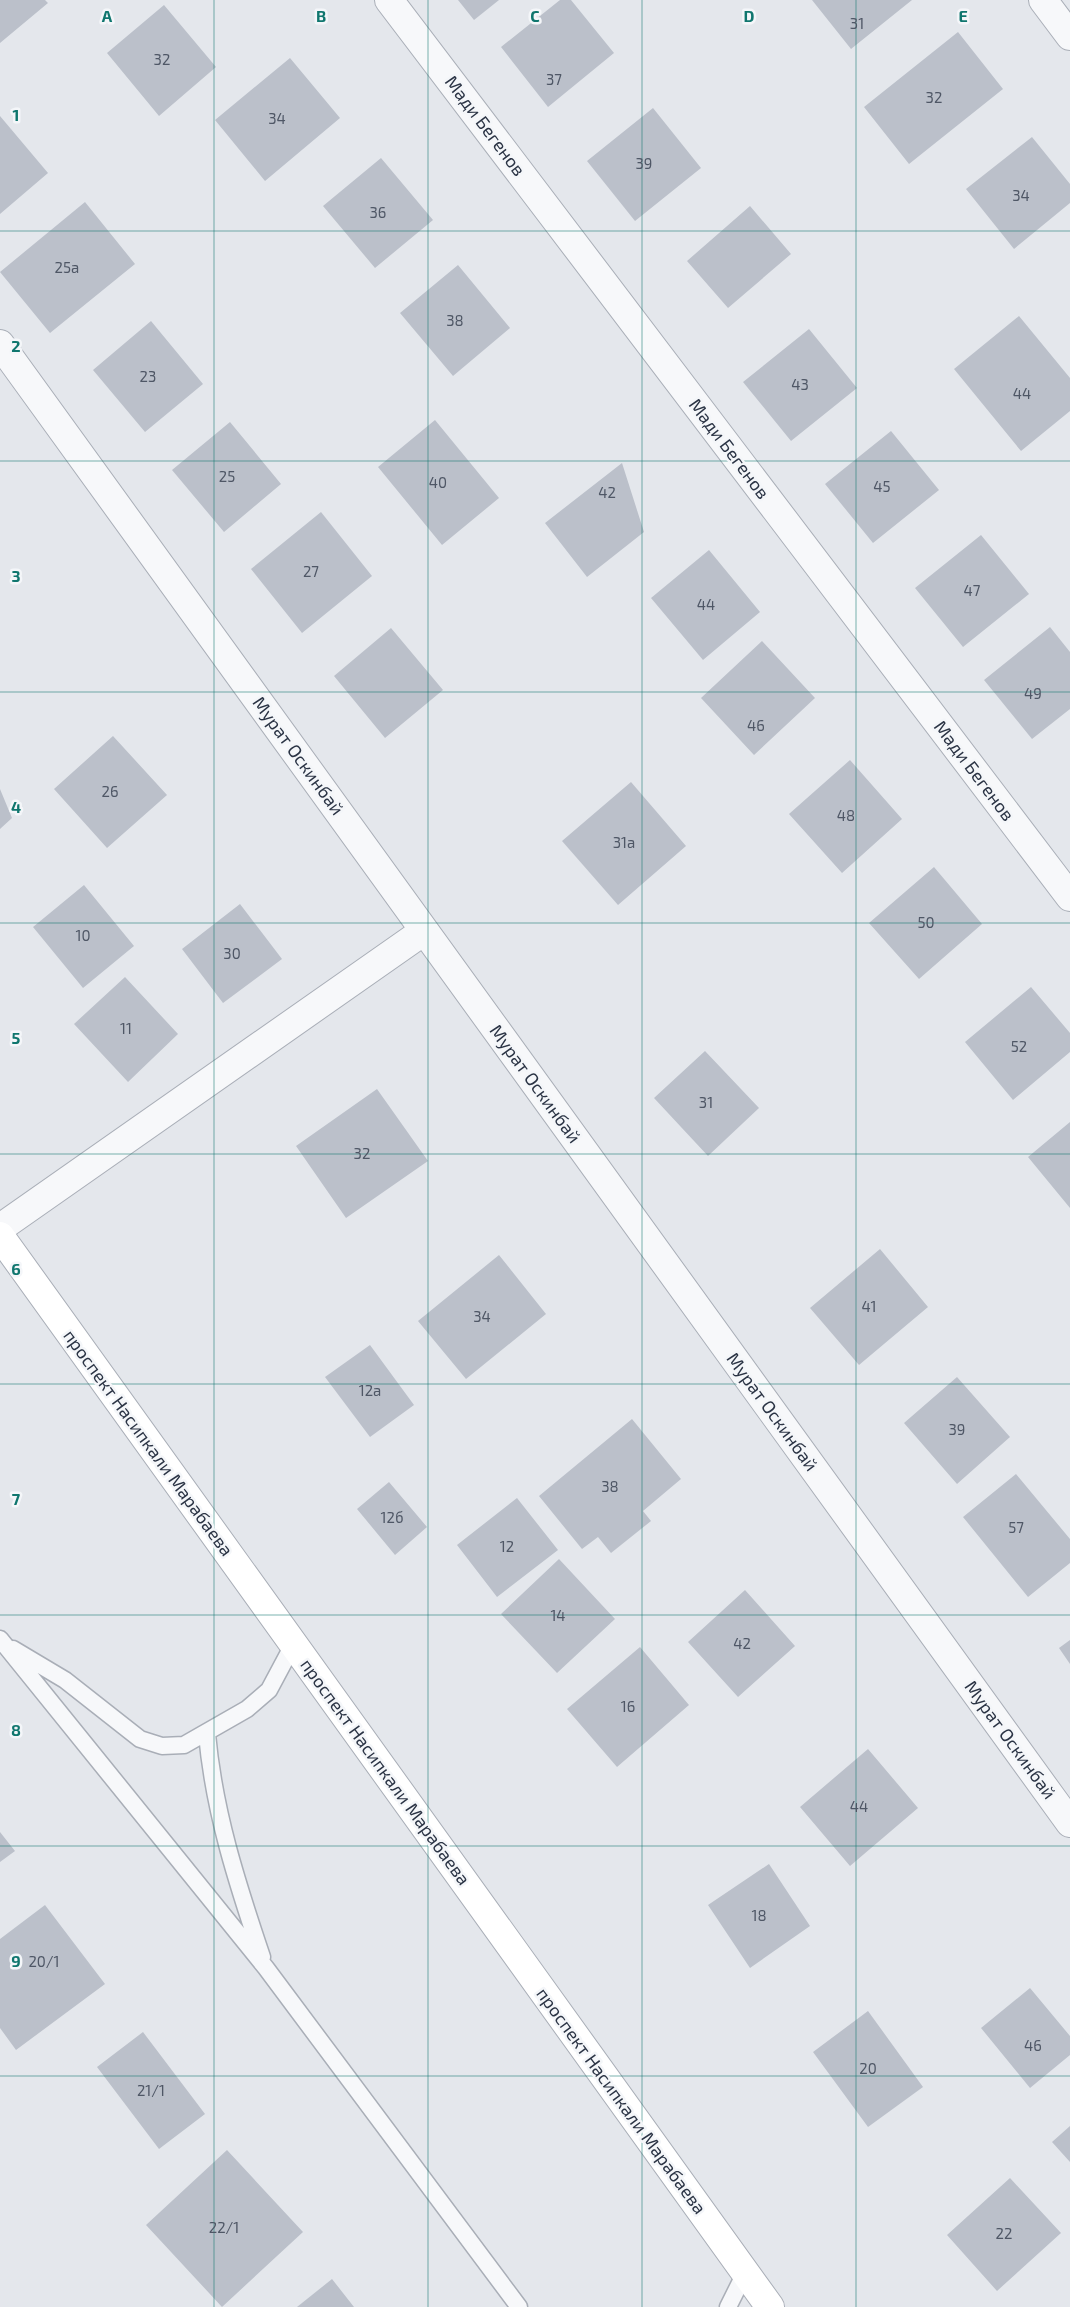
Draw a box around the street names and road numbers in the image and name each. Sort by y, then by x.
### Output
street label: Мади Бегенов [441,71,531,180]
street label: Мади Бегенов [685,394,775,503]
street label: Мурат Оскинбай [248,692,349,819]
street label: Мади Бегенов [930,716,1020,825]
street label: Мурат Оскинбай [485,1020,586,1147]
street label: проспект Насипкали Марабаева [59,1325,238,1560]
street label: Мурат Оскинбай [722,1348,823,1475]
street label: проспект Насипкали Марабаева [296,1654,475,1889]
street label: Мурат Оскинбай [960,1676,1061,1803]
street label: проспект Насипкали Марабаева [532,1983,711,2218]

